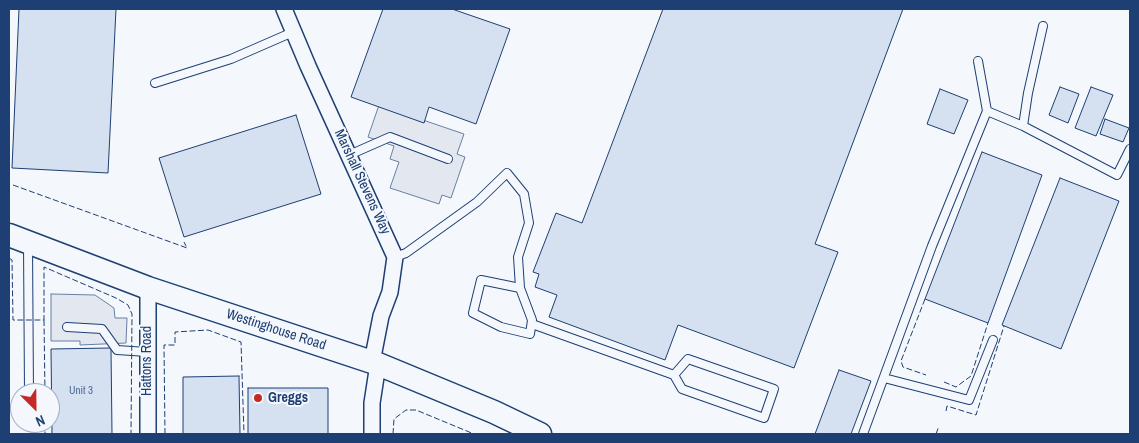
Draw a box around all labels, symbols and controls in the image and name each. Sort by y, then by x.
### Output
street label: Marshall Stevens Way [330,127,394,237]
street label: Westinghouse Road [224,306,328,354]
street label: Hattons Road [139,326,155,396]
north arrow [10,383,60,433]
house number: Unit 3 [69,384,93,398]
place label: Greggs [268,390,308,406]
marker: Greggs [252,392,264,404]
text: N [33,411,48,431]

